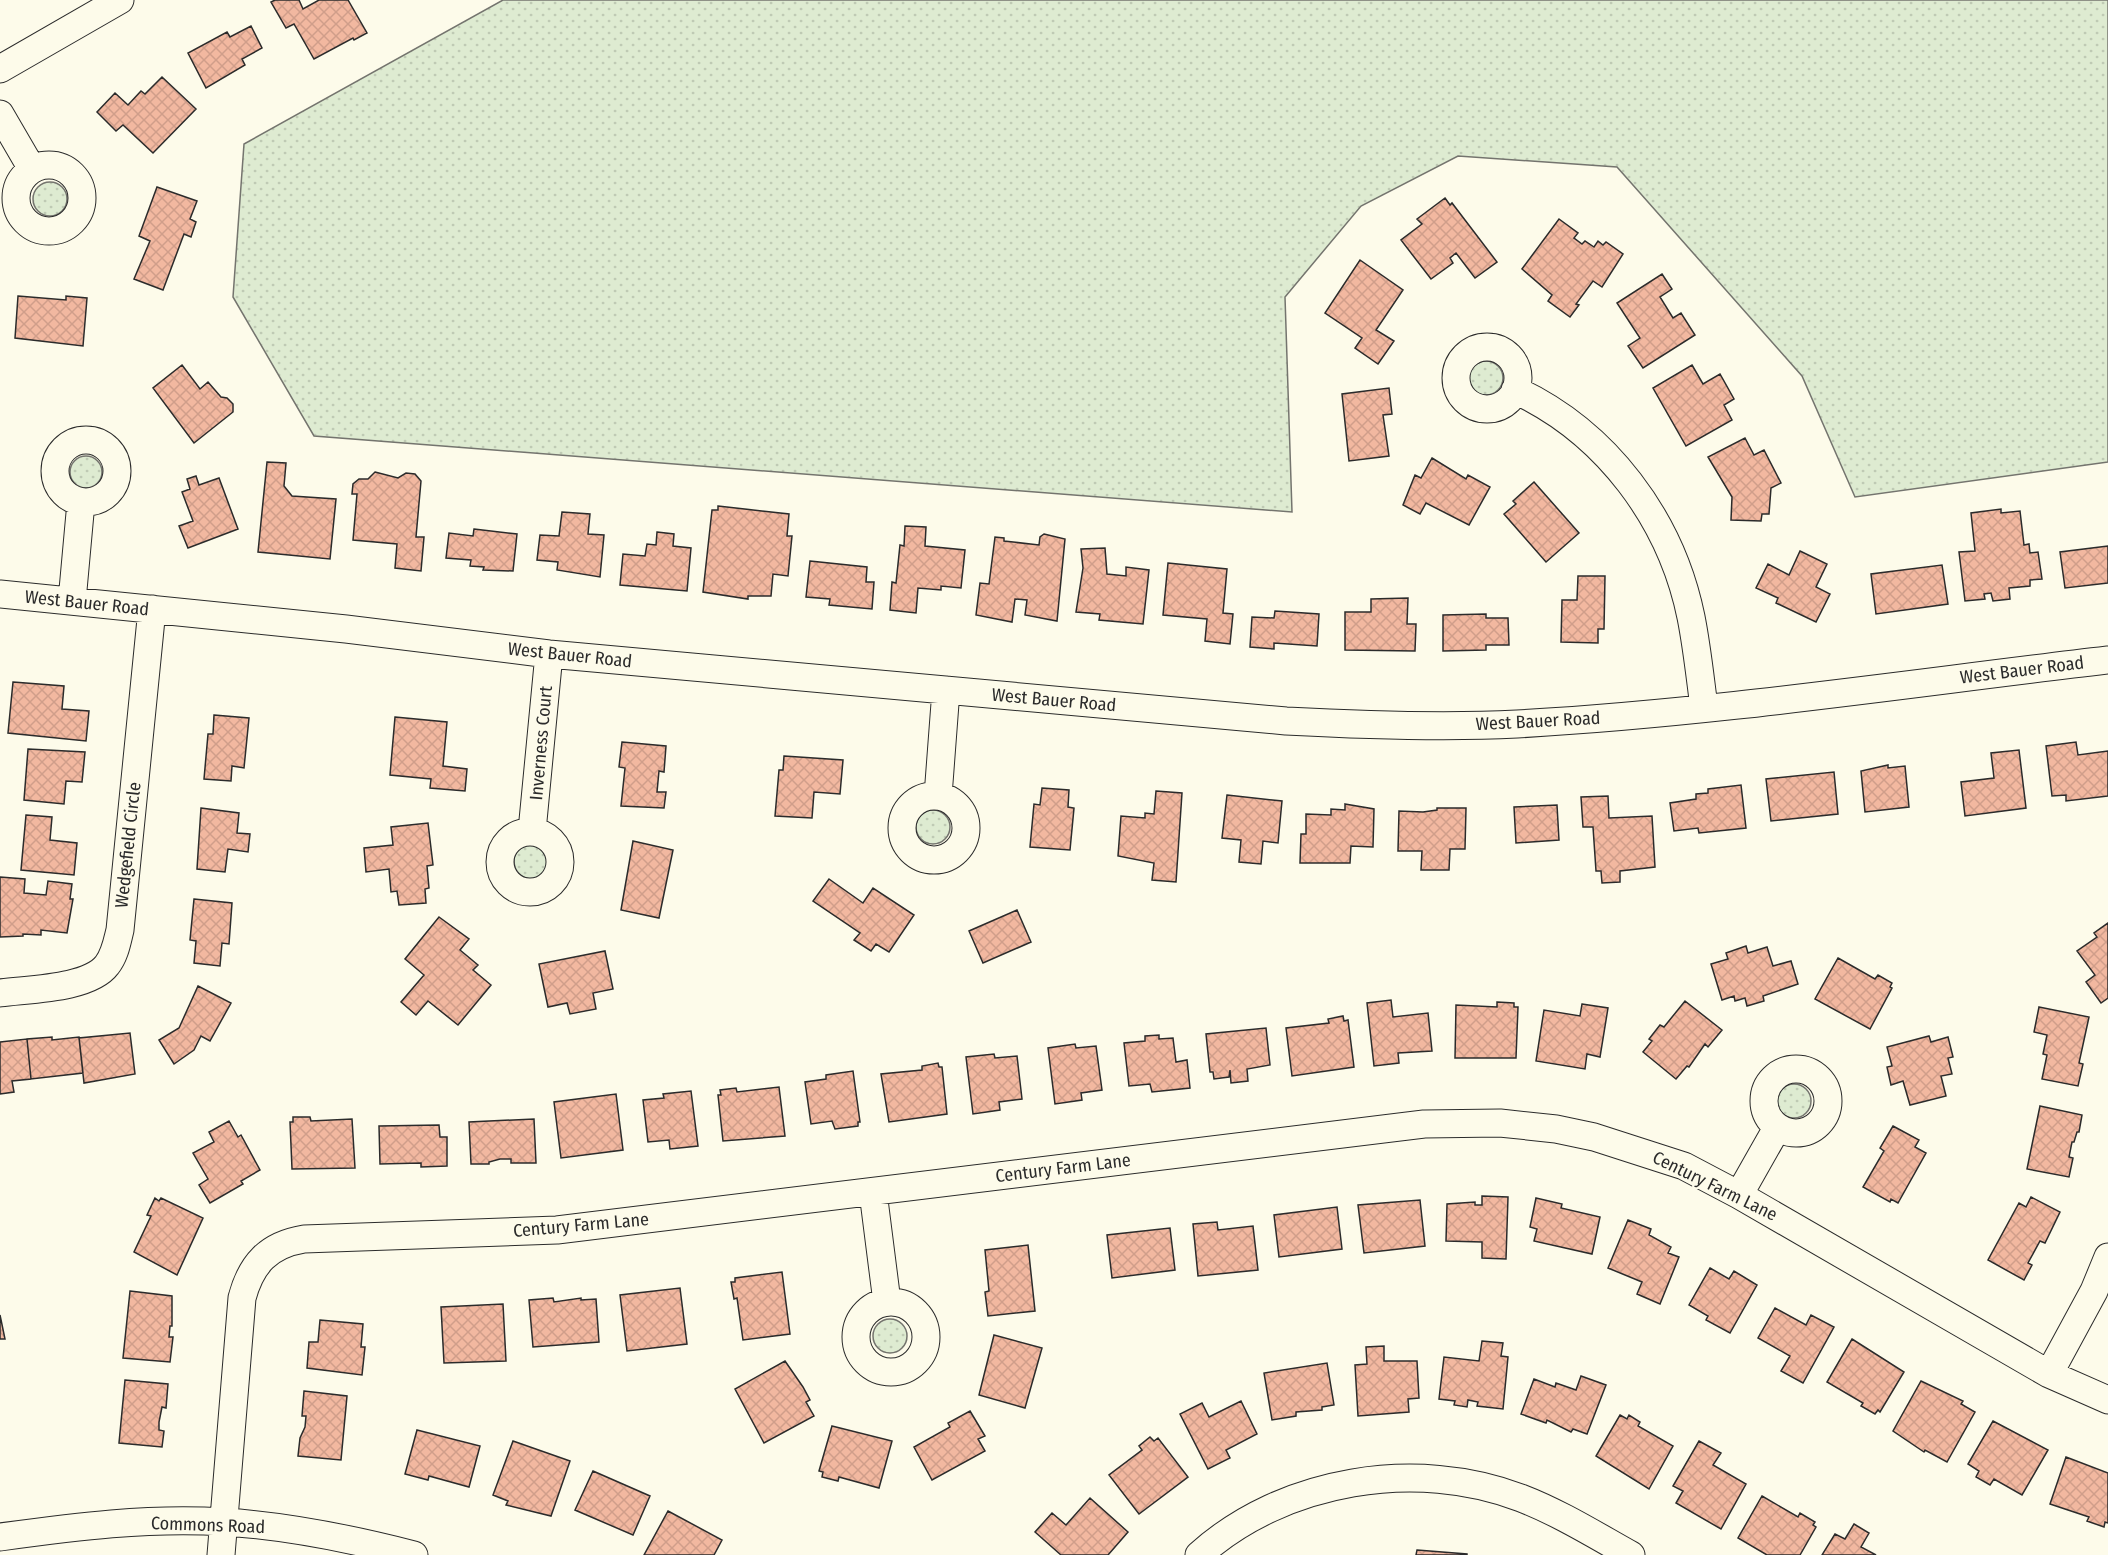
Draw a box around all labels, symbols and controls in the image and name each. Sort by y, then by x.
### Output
street label: West Bauer Road [24,586,150,620]
street label: West Bauer Road [507,638,633,672]
street label: West Bauer Road [1959,651,2085,689]
street label: West Bauer Road [991,684,1117,716]
street label: Inverness Court [525,685,557,801]
street label: West Bauer Road [1475,707,1601,735]
street label: Wedgefield Circle [110,781,146,909]
street label: Century Farm Lane [1649,1146,1781,1226]
street label: Century Farm Lane [994,1149,1132,1187]
street label: Century Farm Lane [512,1208,650,1242]
street label: Commons Road [151,1512,265,1538]

